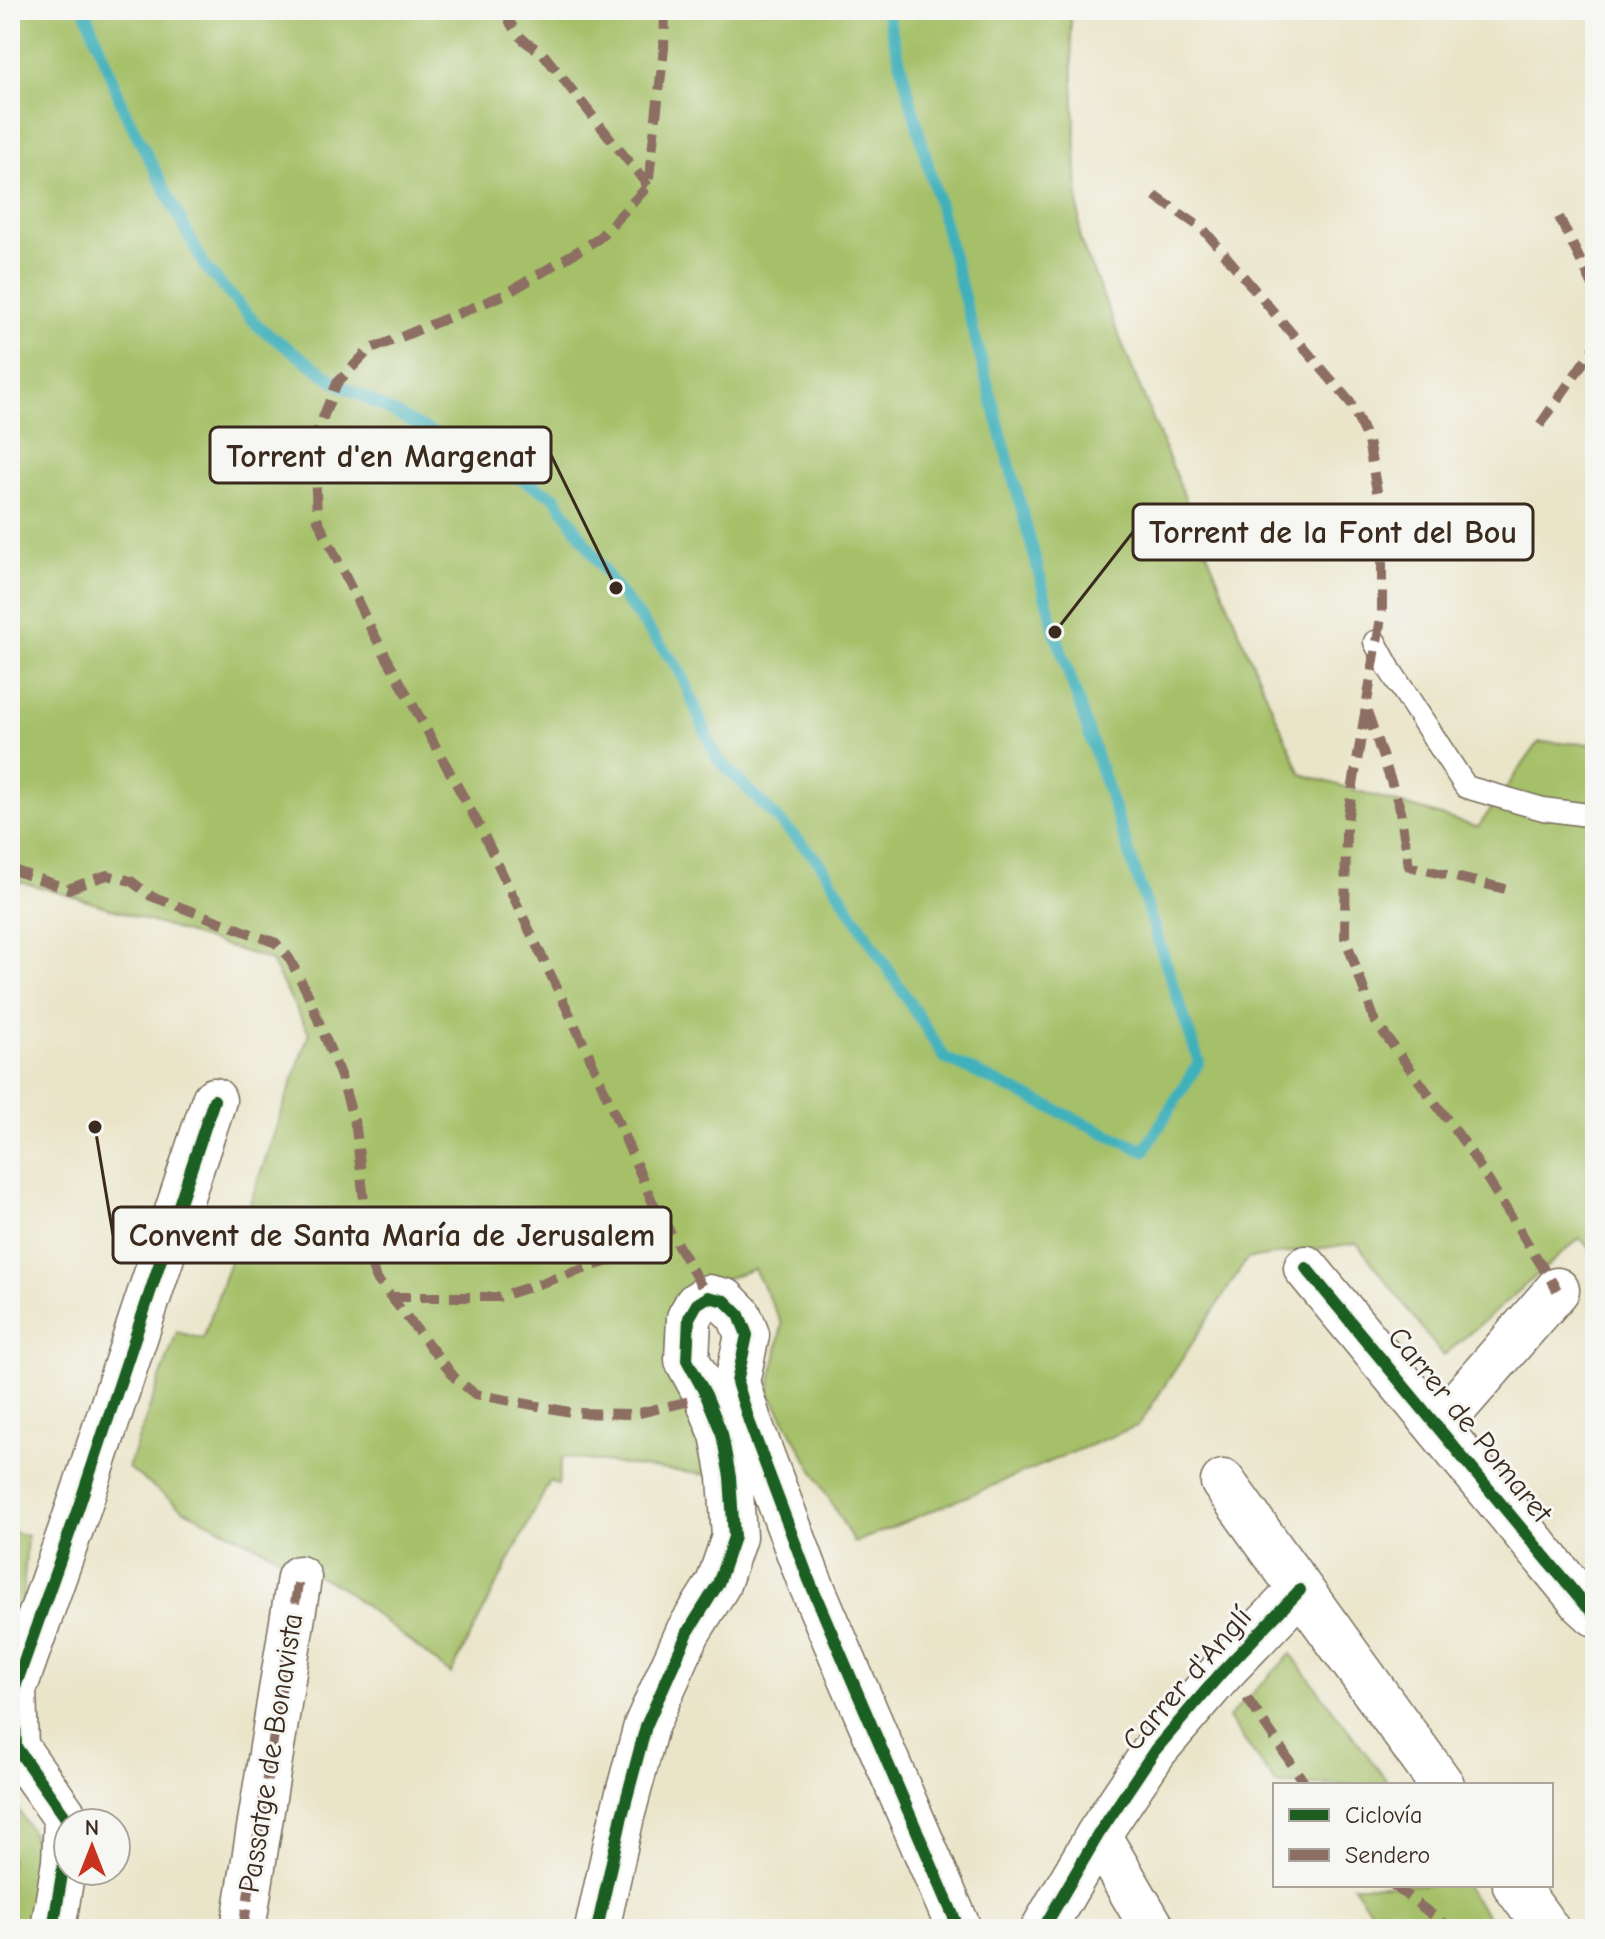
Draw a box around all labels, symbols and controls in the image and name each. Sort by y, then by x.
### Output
callout: Torrent d'en Margenat [210,427,551,483]
text: Torrent d'en Margenat [226,438,536,475]
callout: Torrent de la Font del Bou [1133,504,1533,560]
text: Torrent de la Font del Bou [1149,514,1517,551]
callout: Convent de Santa María de Jerusalem [113,1207,671,1263]
text: Convent de Santa María de Jerusalem [129,1217,655,1254]
street label: Carrer de Pomaret [1380,1320,1561,1531]
street label: Carrer d'Anglí [1115,1599,1260,1758]
street label: Passatge de Bonavista [232,1611,310,1895]
legend [1273,1783,1553,1887]
text: Ciclovía [1345,1801,1422,1829]
north arrow [52,1807,132,1887]
text: N [85,1815,99,1841]
text: Sendero [1345,1841,1430,1869]

